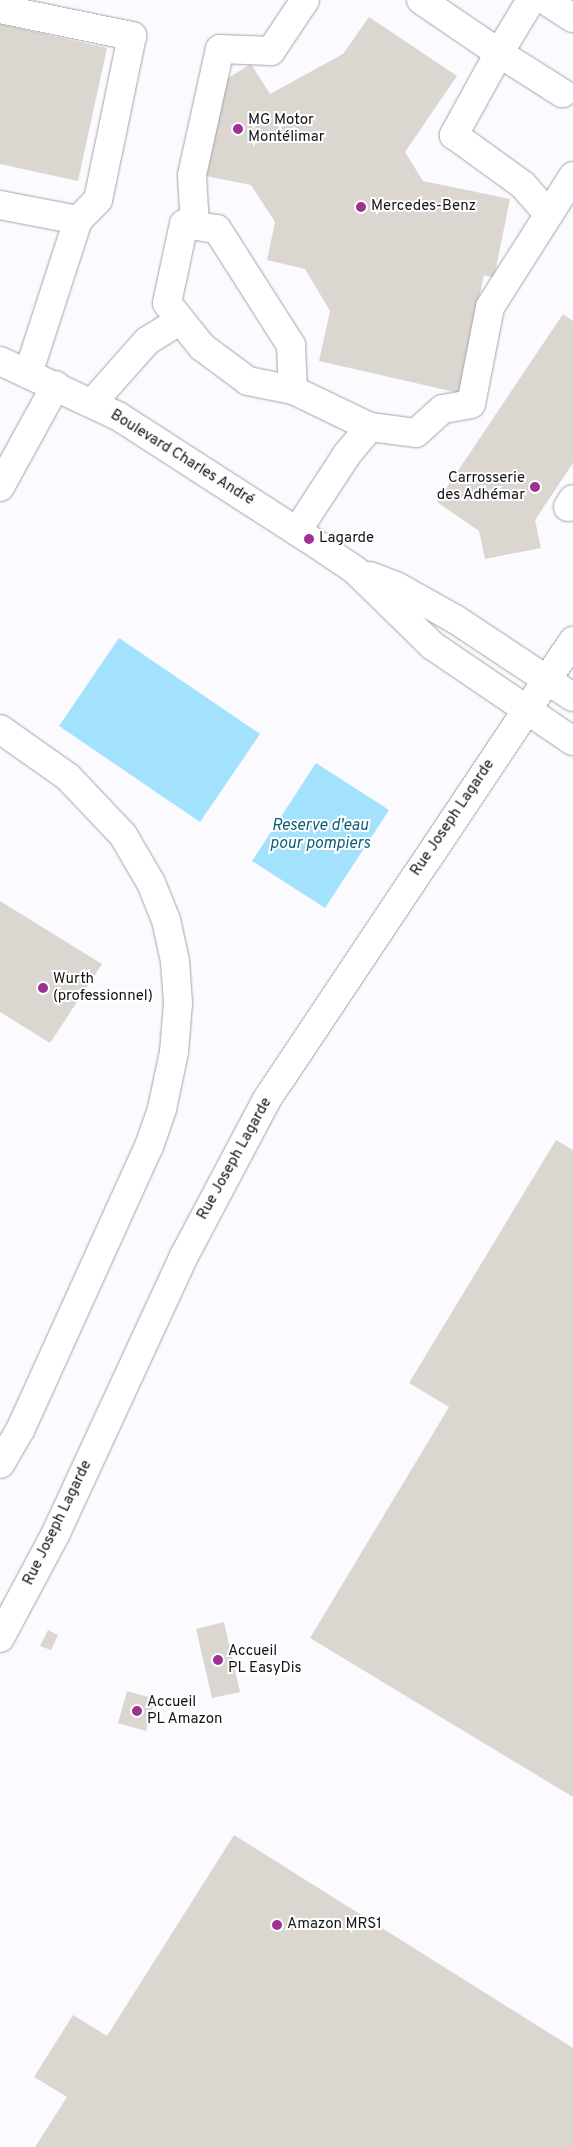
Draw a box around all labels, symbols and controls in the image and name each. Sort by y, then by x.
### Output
place label: MG Motor Montélimar [248,111,325,146]
marker: MG Motor Montélimar [232,123,244,135]
place label: Mercedes-Benz [371,198,476,216]
marker: Mercedes-Benz [355,201,367,213]
street label: Boulevard Charles André [107,406,257,510]
place label: Carrosserie des Adhémar [436,469,525,504]
marker: Carrosserie des Adhémar [529,481,541,493]
place label: Lagarde [319,530,374,548]
marker: Lagarde [303,533,315,545]
street label: Rue Joseph Lagarde [407,756,499,880]
water label: Reserve d'eau pour pompiers [270,816,370,854]
place label: Wurth (professionnel) [53,970,153,1005]
marker: Wurth (professionnel) [37,982,49,994]
street label: Rue Joseph Lagarde [194,1095,276,1223]
street label: Rue Joseph Lagarde [20,1458,96,1588]
place label: Accueil PL EasyDis [228,1642,302,1677]
marker: Accueil PL EasyDis [212,1654,224,1666]
place label: Accueil PL Amazon [147,1693,223,1728]
marker: Accueil PL Amazon [131,1705,143,1717]
place label: Amazon MRS1 [287,1916,382,1934]
marker: Amazon MRS1 [271,1919,283,1931]

